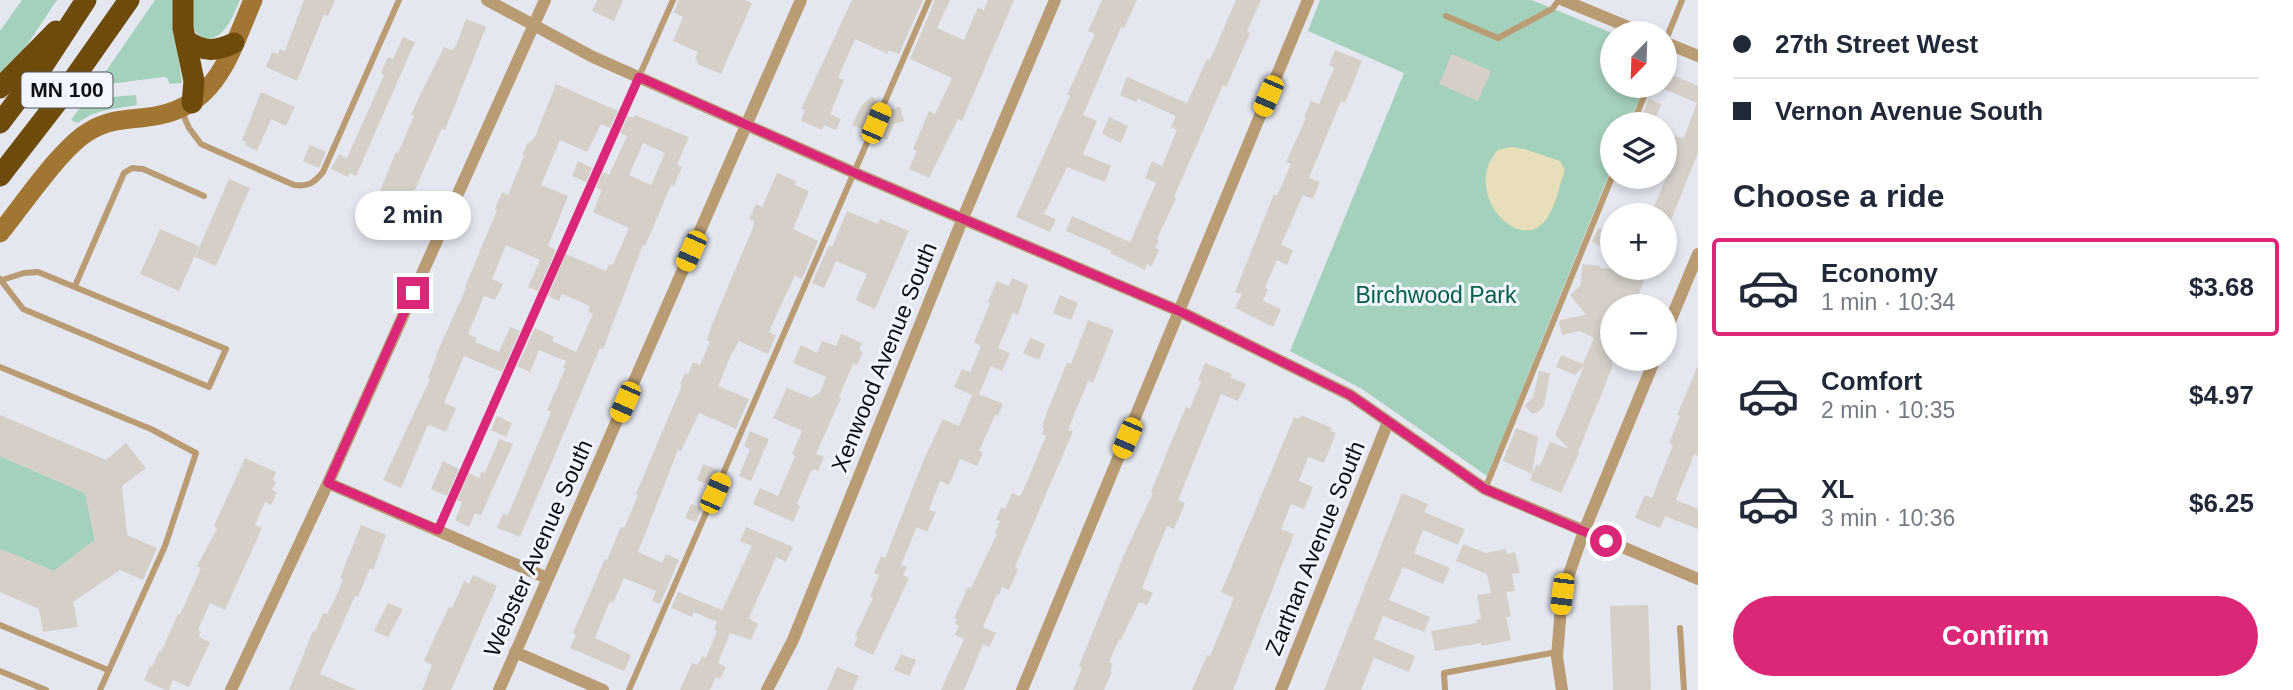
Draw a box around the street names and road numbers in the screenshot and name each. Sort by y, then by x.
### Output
road number: MN 100 [22,72,112,108]
street label: Xenwood Avenue South [826,238,942,476]
street label: Webster Avenue South [478,436,598,660]
street label: Zarthan Avenue South [1260,437,1370,659]

